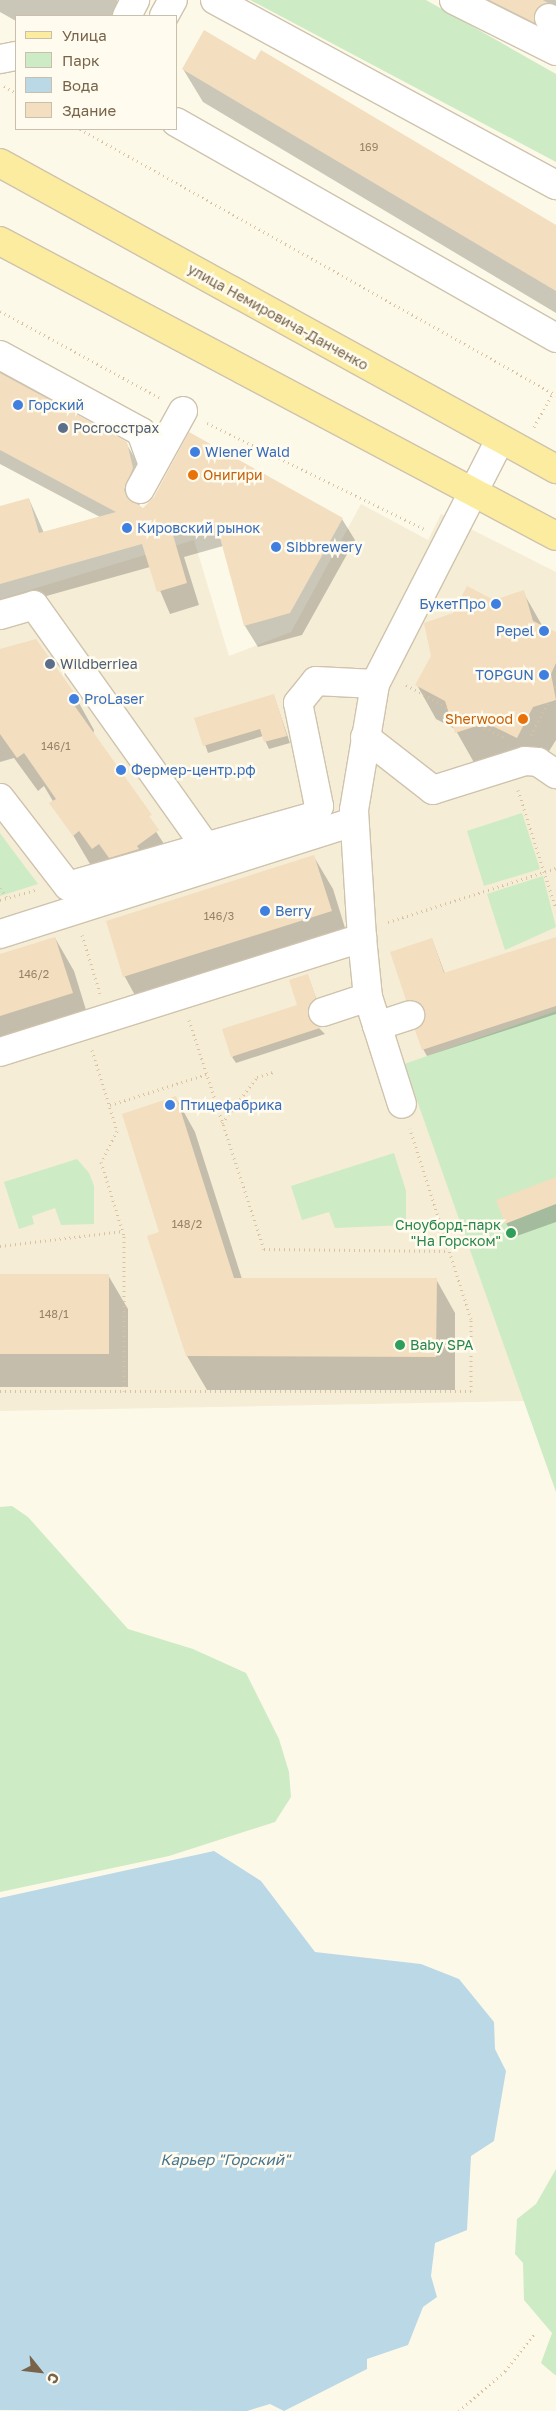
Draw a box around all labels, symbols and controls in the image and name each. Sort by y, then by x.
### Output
legend [15,15,178,130]
text: Улица [62,26,107,44]
text: Парк [62,51,100,69]
text: Вода [62,76,99,94]
text: Здание [62,101,116,119]
house number: 169 [360,140,378,154]
street label: улица Немировича-Данченко [185,260,371,374]
place label: Горский [28,397,84,413]
marker: Горский [12,399,24,411]
place label: Росгосстрах [73,420,159,436]
marker: Росгосстрах [57,422,69,434]
place label: Wiener Wald [205,444,290,460]
marker: Wiener Wald [189,446,201,458]
place label: Онигири [203,467,263,483]
marker: Онигири [187,469,199,481]
place label: Кировский рынок [137,520,260,536]
marker: Кировский рынок [121,522,133,534]
place label: Sibbrewery [286,539,362,555]
marker: Sibbrewery [270,541,282,553]
place label: БукетПро [419,596,486,612]
marker: БукетПро [490,598,502,610]
place label: Pepel [496,623,534,639]
marker: Pepel [538,625,550,637]
place label: Wildberriea [60,656,138,672]
marker: Wildberriea [44,658,56,670]
place label: TOPGUN [475,667,534,683]
marker: TOPGUN [538,669,550,681]
place label: ProLaser [84,691,144,707]
marker: ProLaser [68,693,80,705]
place label: Sherwood [445,711,513,727]
marker: Sherwood [517,713,529,725]
house number: 146/1 [41,739,71,753]
place label: Фермер-центр.рф [131,762,256,778]
marker: Фермер-центр.рф [115,764,127,776]
place label: Berry [275,903,312,919]
marker: Berry [259,905,271,917]
house number: 146/3 [204,909,234,923]
house number: 146/2 [19,967,49,981]
place label: Птицефабрика [180,1097,282,1113]
marker: Птицефабрика [164,1099,176,1111]
house number: 148/2 [172,1217,202,1231]
place label: Сноуборд-парк "На Горском" [395,1217,501,1250]
marker: Сноуборд-парк "На Горском" [505,1227,517,1239]
house number: 148/1 [39,1307,69,1321]
place label: Baby SPA [410,1337,473,1353]
marker: Baby SPA [394,1339,406,1351]
water label: Карьер "Горский" [160,2151,290,2169]
north arrow [15,2346,65,2396]
text: С [44,2370,63,2387]

